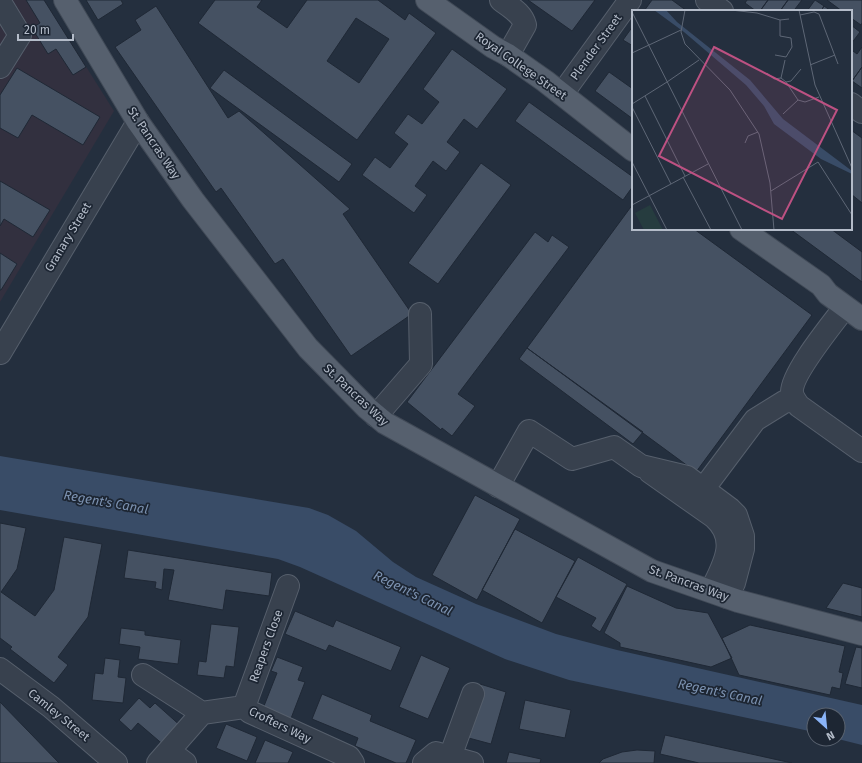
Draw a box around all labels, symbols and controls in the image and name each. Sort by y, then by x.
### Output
inset map [632,10,852,230]
street label: Plender Street [567,11,625,83]
scale bar [18,16,73,42]
text: 20 m [24,23,50,37]
street label: Royal College Street [473,29,570,103]
street label: St. Pancras Way [125,104,183,182]
street label: Granary Street [42,199,94,274]
street label: St. Pancras Way [321,361,391,429]
water label: Regent's Canal [63,487,150,517]
street label: St. Pancras Way [647,562,731,604]
water label: Regent's Canal [371,568,455,619]
street label: Reapers Close [246,608,286,684]
water label: Regent's Canal [677,676,764,708]
street label: Camley Street [25,686,93,744]
street label: Crofters Way [247,704,314,746]
north arrow [806,707,846,747]
text: N [824,728,837,743]

